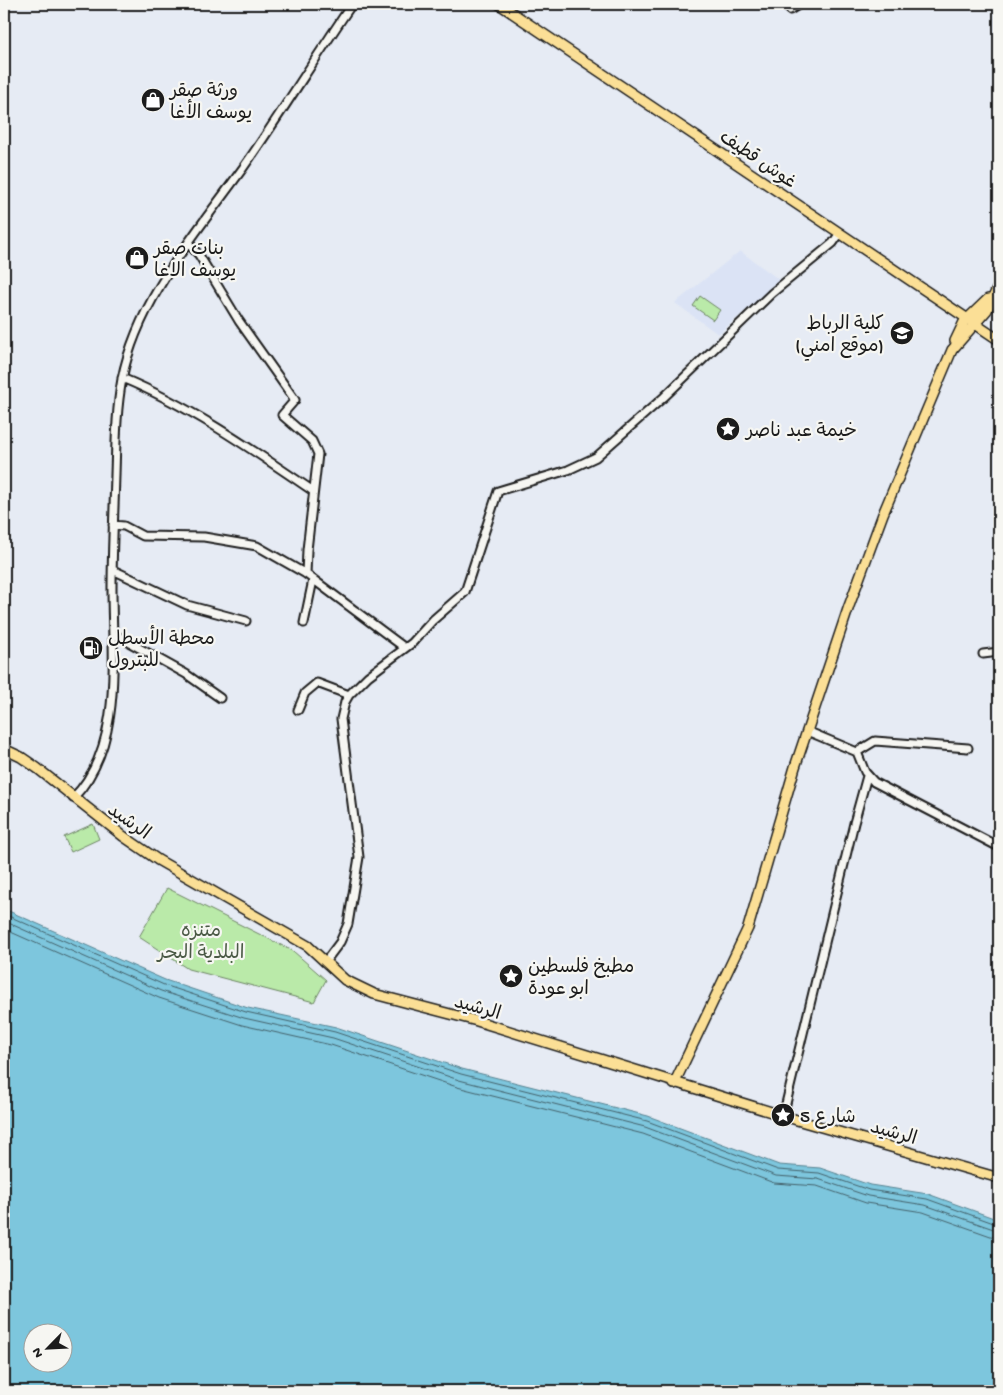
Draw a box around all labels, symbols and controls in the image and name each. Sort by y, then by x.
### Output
place label: ورثة صقر يوسف الأغا [168,81,252,126]
shop icon: ورثة صقر يوسف الأغا [140,87,166,113]
street label: غوش قطيف [714,127,800,195]
place label: بنات صقر يوسف الاغا [152,239,236,284]
shop icon: بنات صقر يوسف الاغا [124,245,150,271]
place label: كلية الرباط (موقع امني) [795,314,884,361]
school or university icon: كلية الرباط (موقع امني) [889,320,915,346]
place icon: خيمة عبد ناصر [715,416,741,442]
place label: خيمة عبد ناصر [744,421,857,444]
place label: محطة الأسطل للبترول [108,625,215,674]
fuel station icon: محطة الأسطل للبترول [78,635,104,661]
street label: الرشيد [102,800,154,846]
park label: متنزه البلدية البحر [156,921,244,966]
place label: مطبخ فلسطين ابو عودة [528,957,634,1002]
place icon: مطبخ فلسطين ابو عودة [498,963,524,989]
street label: الرشيد [451,992,503,1027]
place icon: شارع 5 [770,1102,796,1128]
place label: شارع 5 [800,1107,856,1130]
street label: الرشيد [867,1117,919,1152]
north arrow [22,1322,72,1372]
text: N [29,1345,48,1360]

